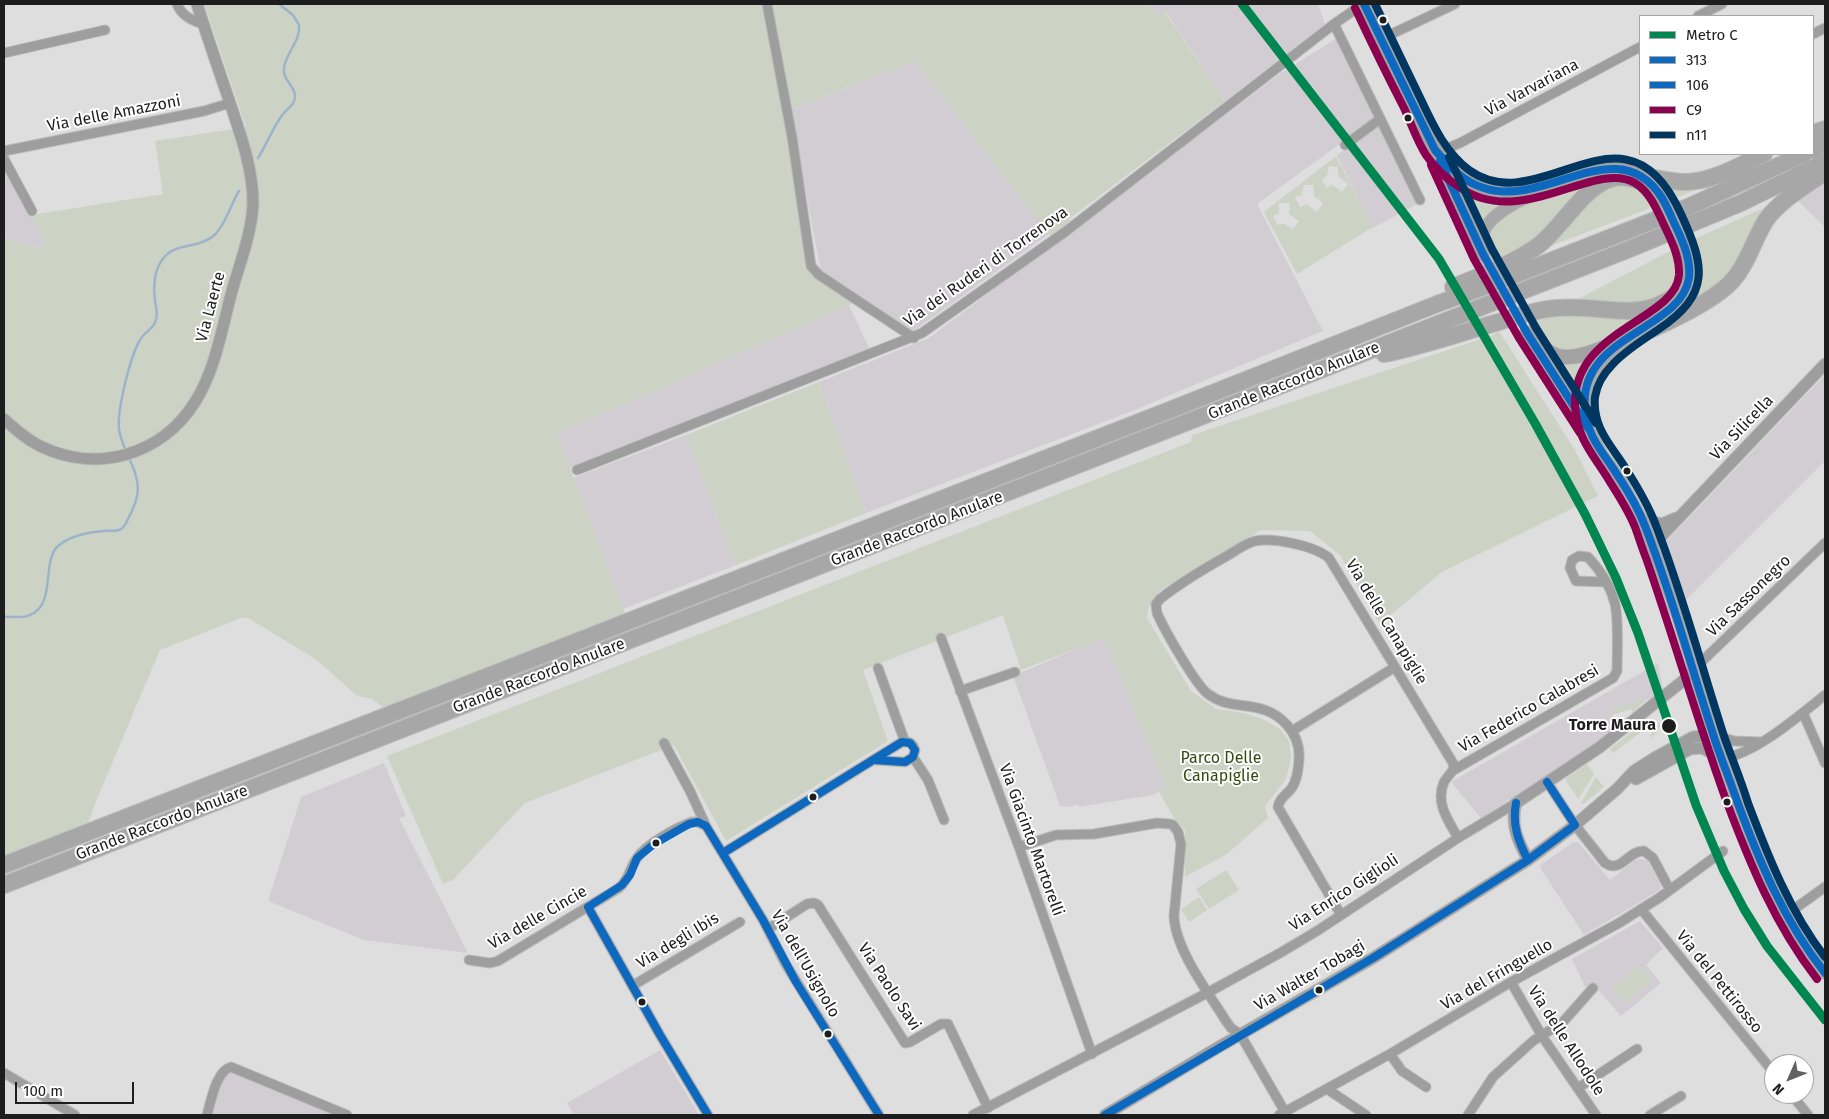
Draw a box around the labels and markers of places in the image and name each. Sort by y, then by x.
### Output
unlabelled marker [1378,15,1388,25]
unlabelled marker [1403,113,1413,123]
unlabelled marker [1622,466,1632,476]
place label: Torre Maura [1569,716,1656,736]
marker: Torre Maura [1660,717,1678,735]
unlabelled marker [808,792,818,802]
unlabelled marker [1722,797,1732,807]
unlabelled marker [651,838,661,848]
unlabelled marker [1314,985,1324,995]
unlabelled marker [637,997,647,1007]
unlabelled marker [823,1029,833,1039]

